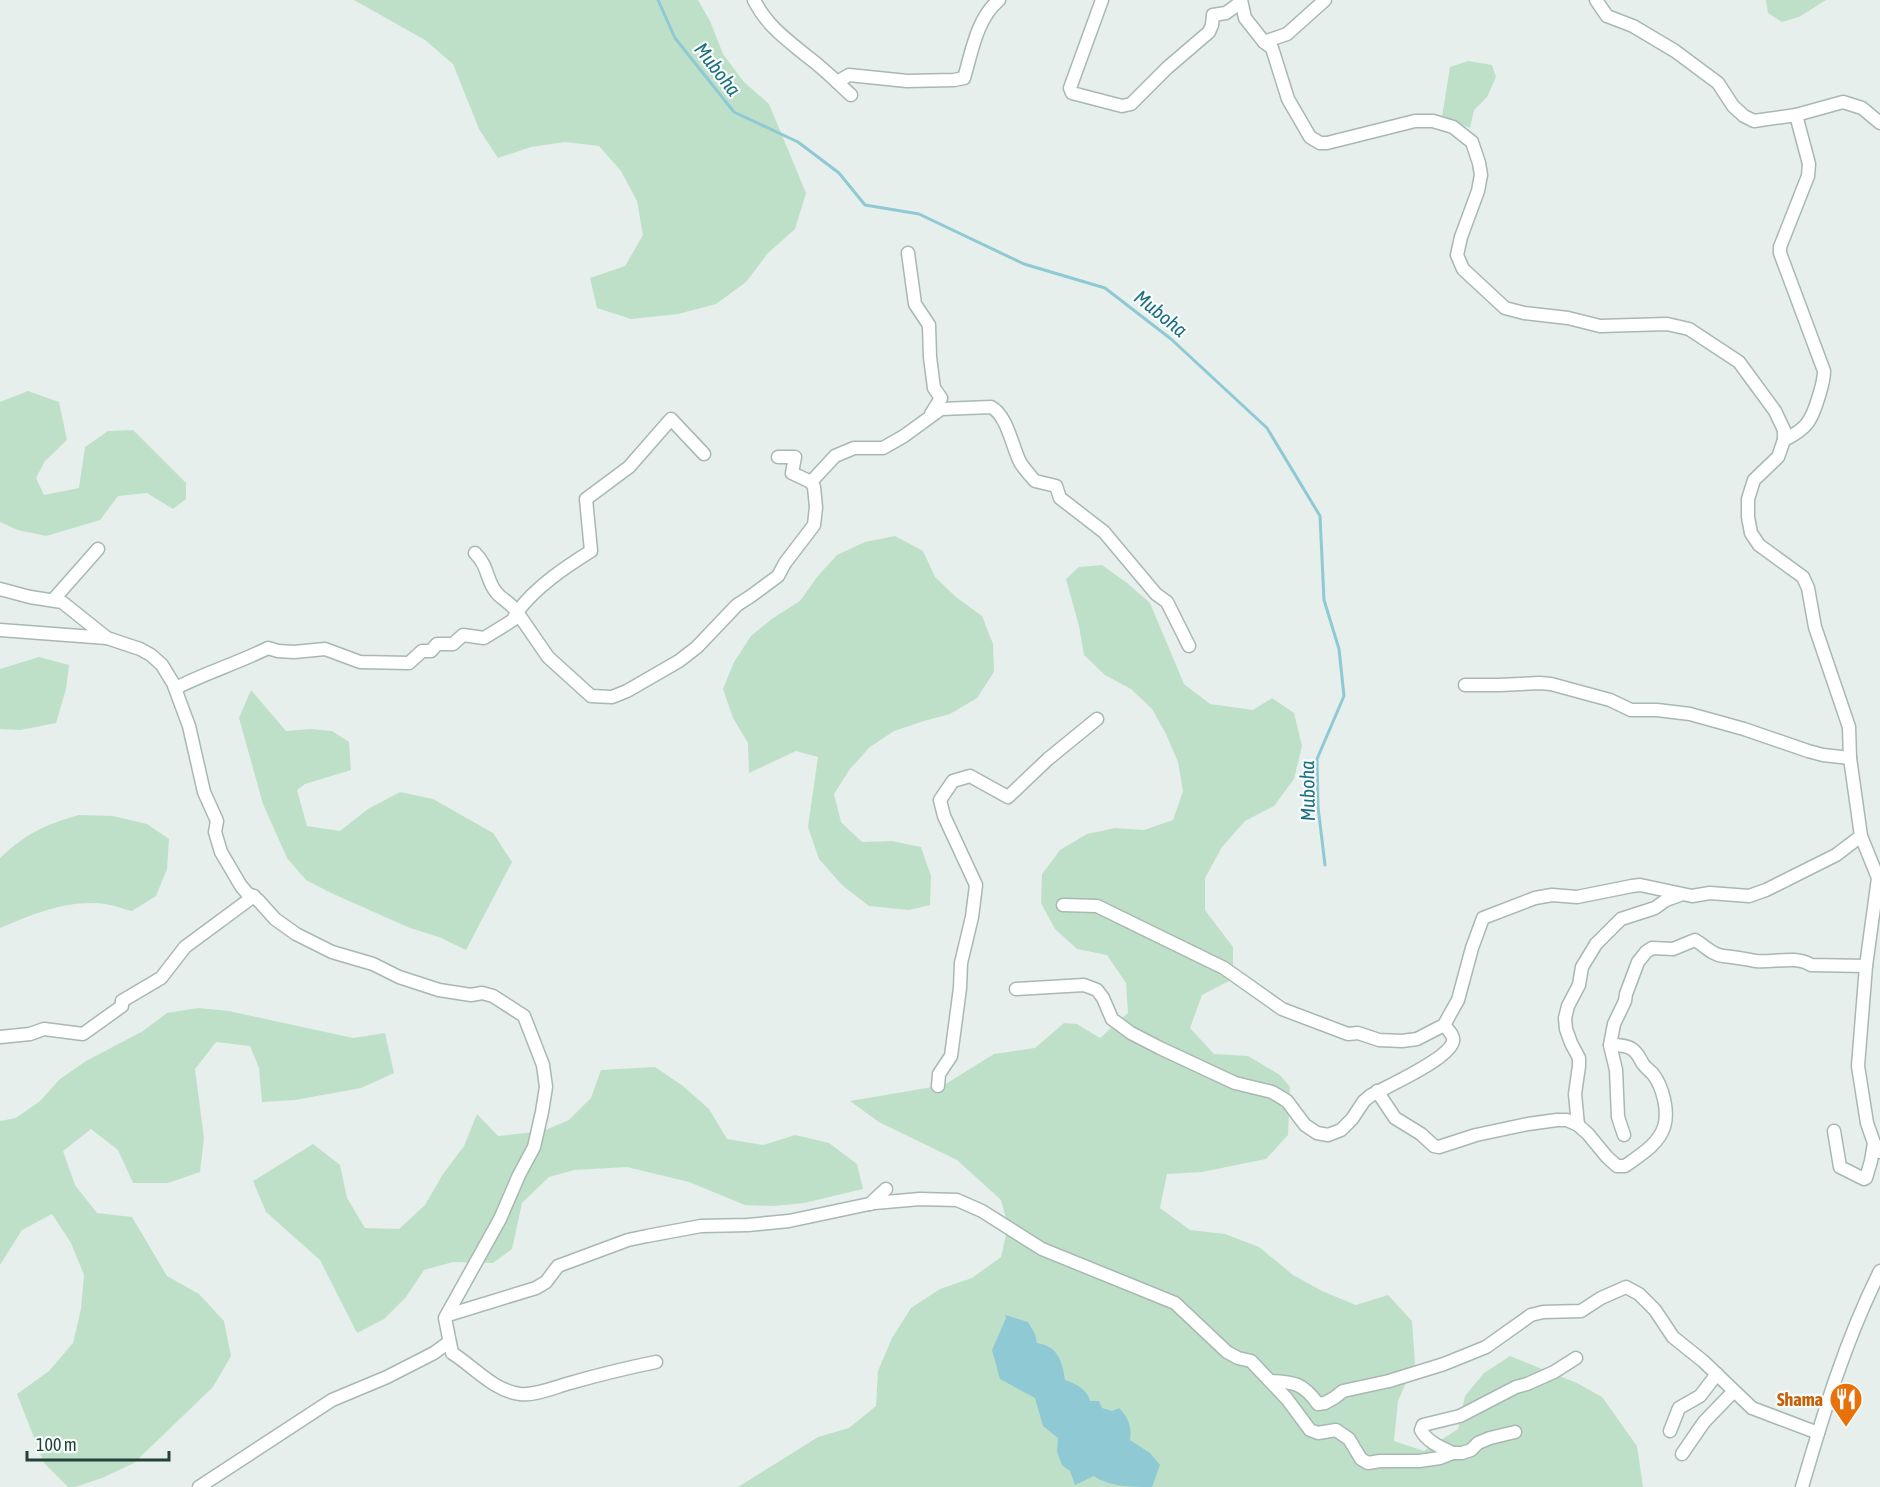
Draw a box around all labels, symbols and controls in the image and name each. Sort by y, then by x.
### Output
water label: Muboha [690,38,746,100]
water label: Muboha [1130,285,1192,341]
water label: Muboha [1295,760,1319,822]
restaurant icon: Shama [1828,1381,1864,1428]
place label: Shama [1777,1389,1823,1410]
scale bar [27,1424,170,1462]
text: 100 m [36,1434,77,1455]

